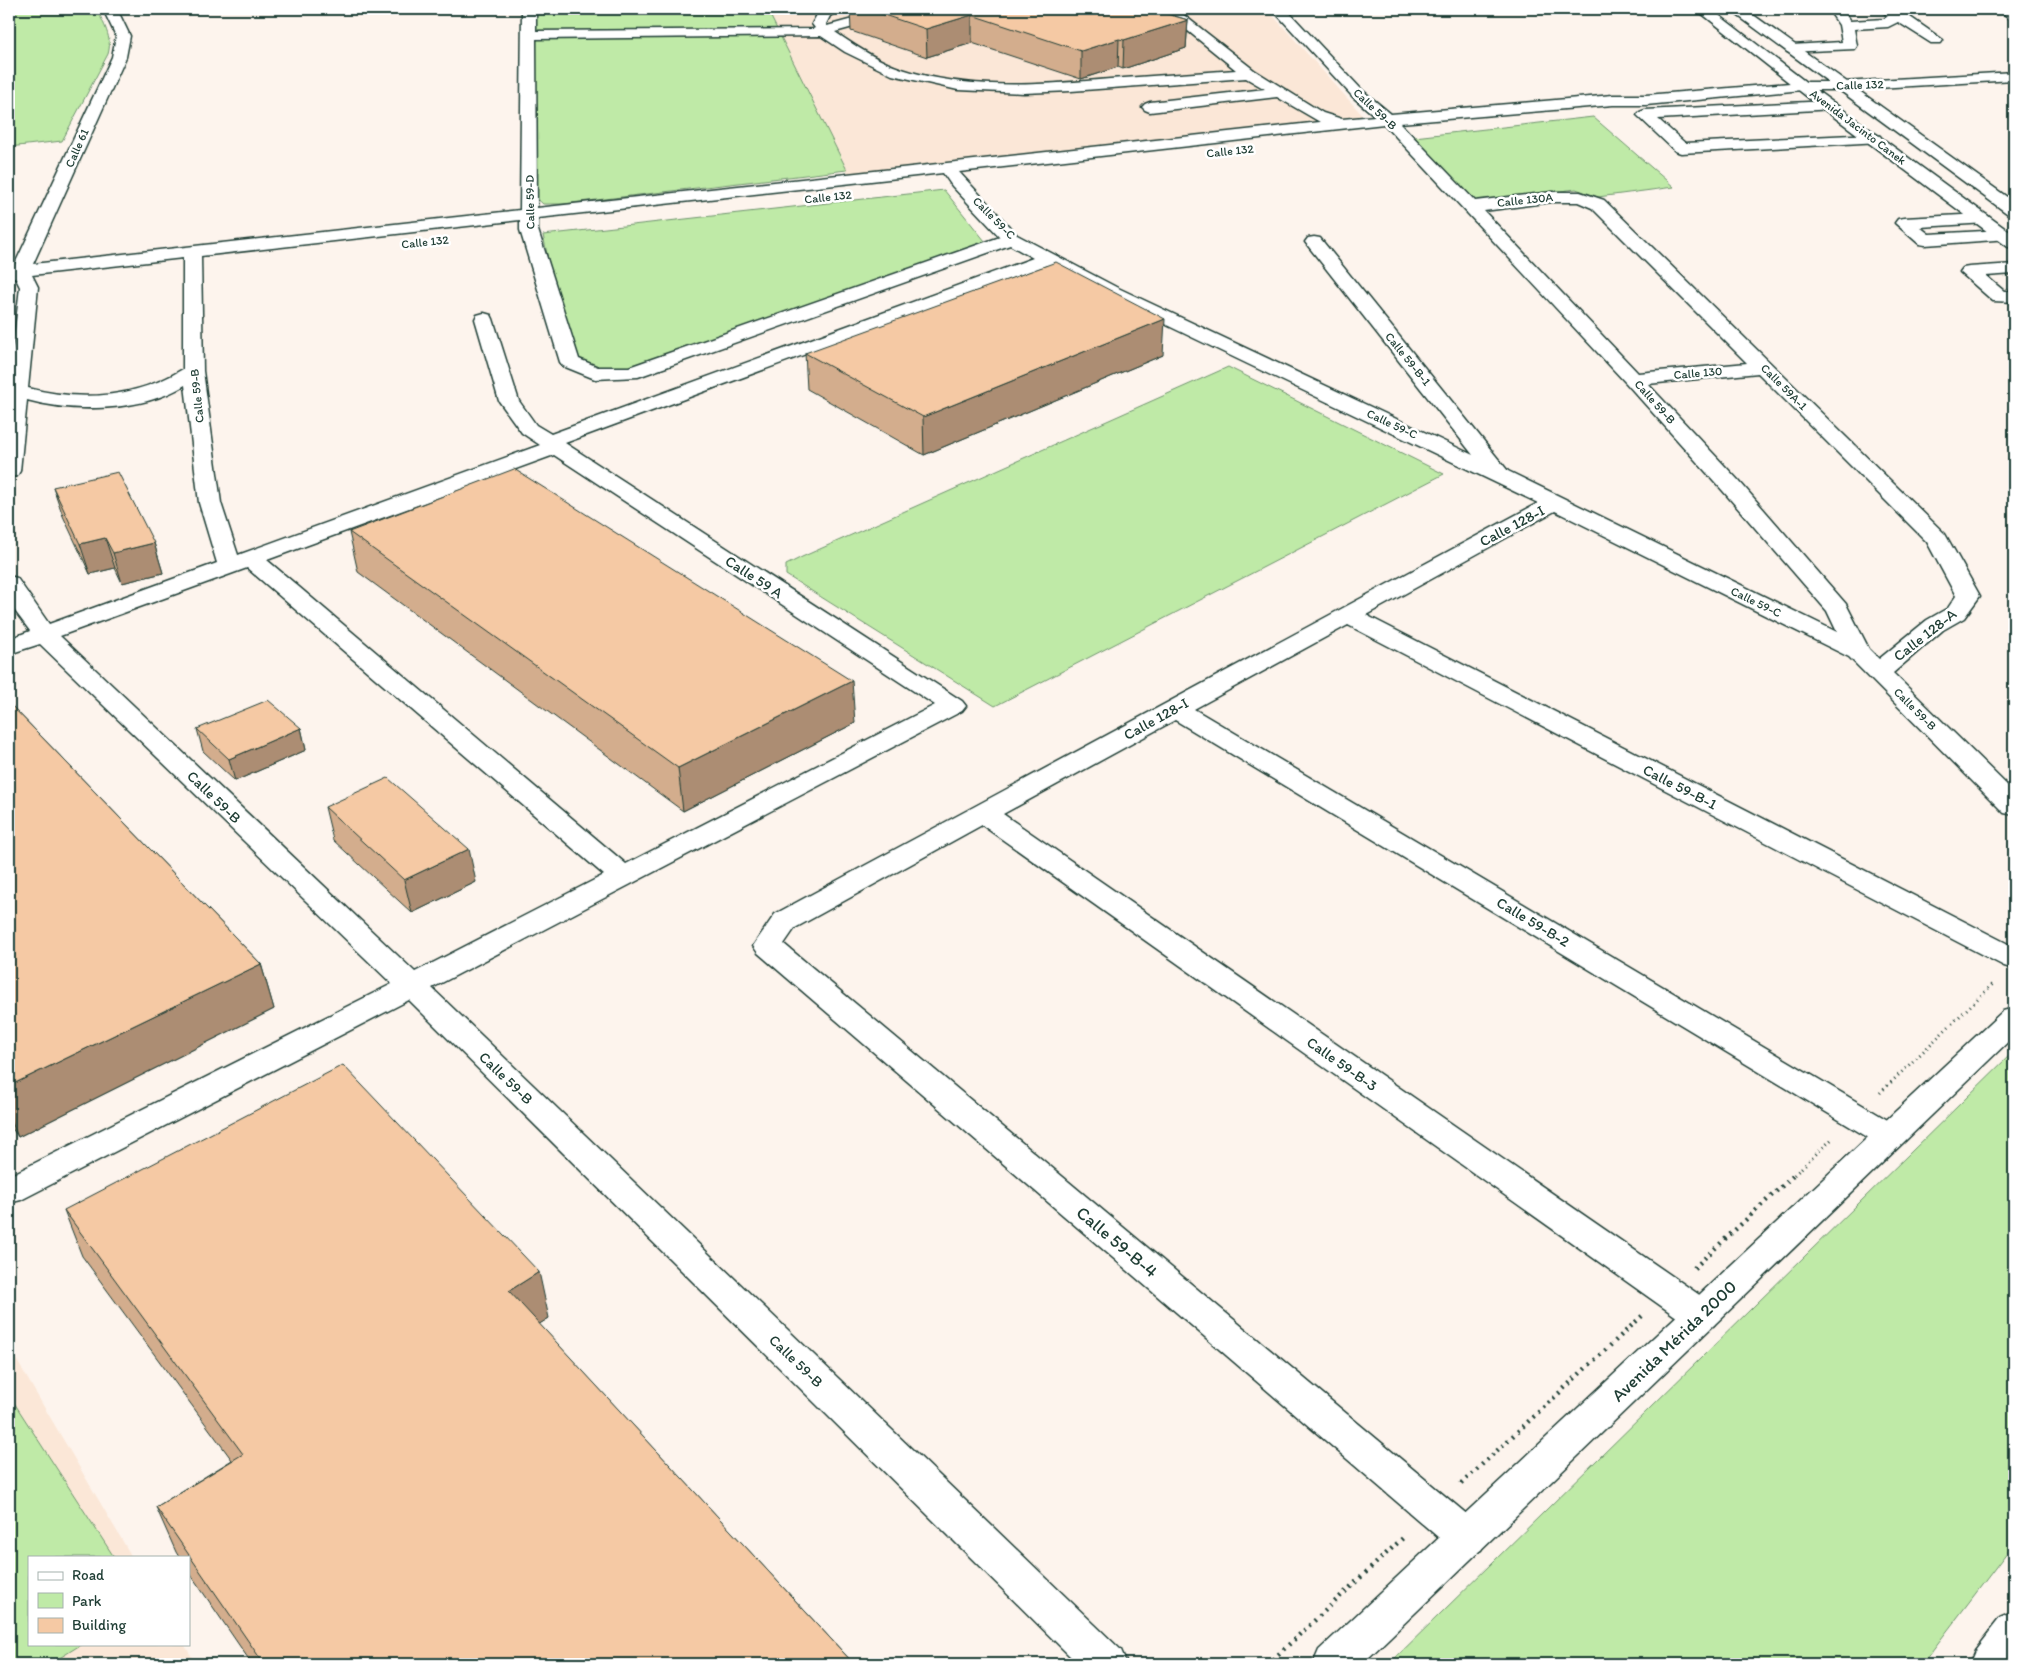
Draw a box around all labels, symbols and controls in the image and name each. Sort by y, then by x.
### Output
street label: Calle 132 [1836,77,1885,93]
street label: Calle 59-B [1350,85,1400,133]
street label: Avenida Jacinto Canek [1807,86,1909,168]
street label: Calle 61 [62,126,92,170]
street label: Calle 132 [1206,141,1255,160]
street label: Calle 59-D [523,175,537,229]
street label: Calle 132 [804,187,853,206]
street label: Calle 130A [1496,190,1554,210]
street label: Calle 59-C [970,194,1018,242]
street label: Calle 132 [401,232,450,251]
street label: Calle 59-B-1 [1382,329,1434,389]
street label: Calle 59A-1 [1758,361,1810,413]
street label: Calle 130 [1673,364,1723,382]
street label: Calle 59-B [187,368,207,424]
street label: Calle 59-B [1632,377,1679,427]
street label: Calle 59-C [1364,406,1420,442]
street label: Calle 128-I [1476,501,1548,551]
street label: Calle 59 A [722,552,787,603]
street label: Calle 59-C [1729,584,1784,620]
street label: Calle 128-A [1890,605,1960,665]
street label: Calle 59-B [1891,685,1939,733]
street label: Calle 128-I [1121,694,1191,744]
street label: Calle 59-B-1 [1640,761,1720,813]
street label: Calle 59-B [183,767,245,827]
street label: Calle 59-B-2 [1493,893,1573,951]
street label: Calle 59-B-3 [1303,1033,1381,1095]
street label: Calle 59-B [475,1048,537,1108]
street label: Calle 59-B-4 [1072,1202,1162,1283]
street label: Avenida Mérida 2000 [1607,1276,1741,1406]
street label: Calle 59-B [765,1331,827,1391]
legend [28,1556,190,1646]
text: Road [72,1566,105,1584]
text: Park [72,1592,102,1610]
text: Building [72,1616,126,1634]

